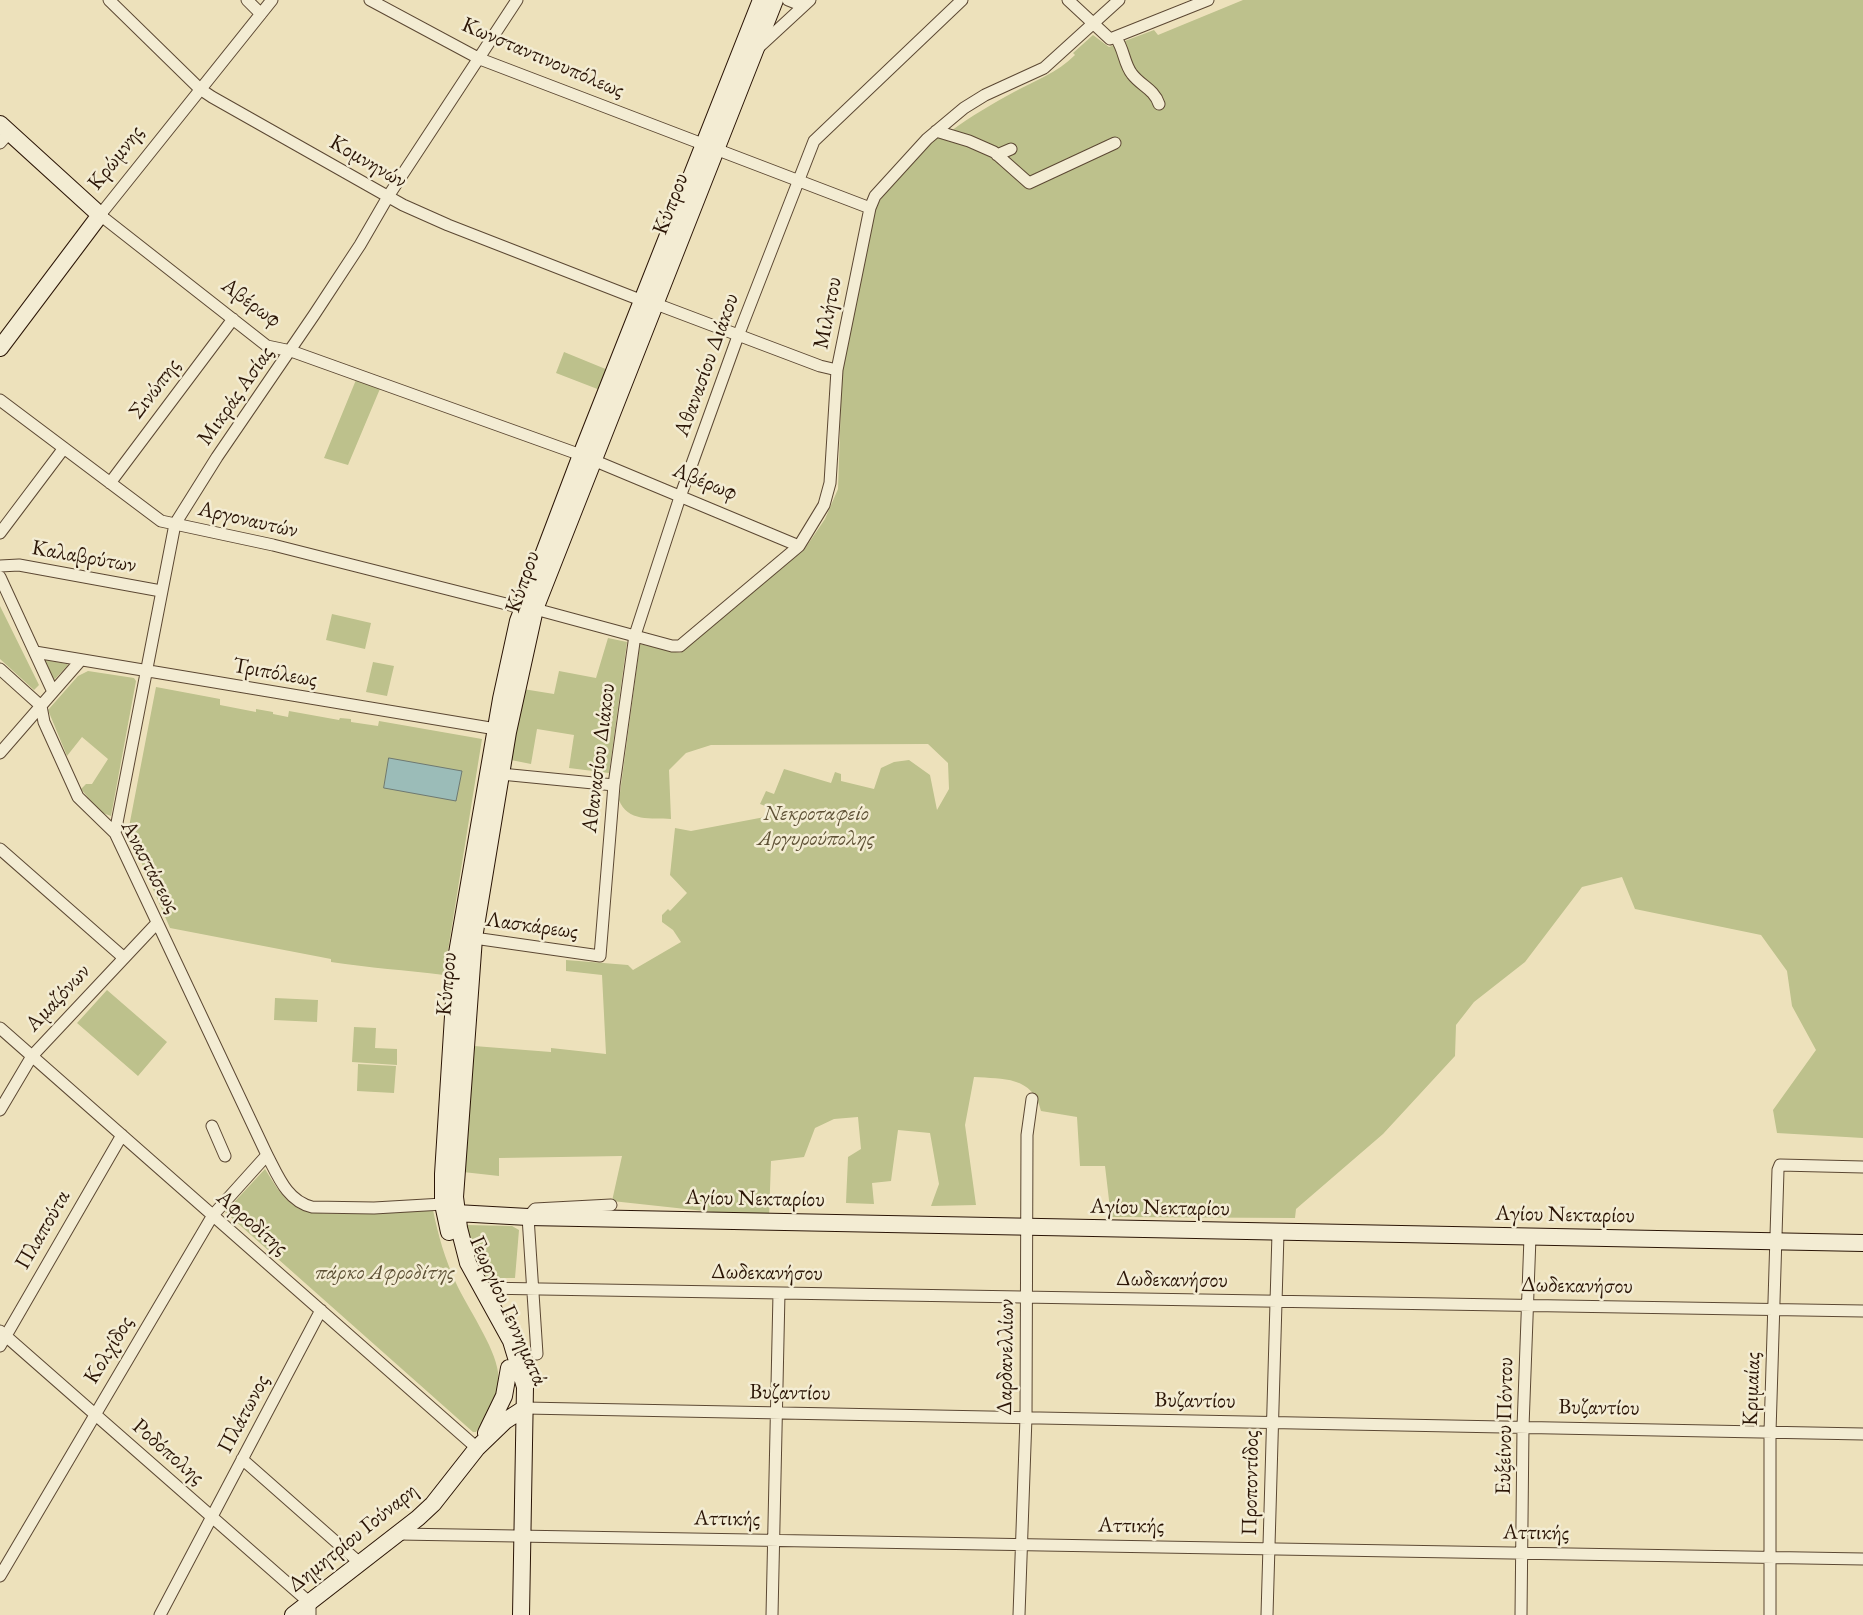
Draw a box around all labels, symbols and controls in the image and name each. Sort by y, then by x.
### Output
street label: Κωνσταντινουπόλεως [458,12,628,104]
street label: Κρώμνης [82,120,150,196]
street label: Κομνηνών [325,129,411,195]
street label: Κύπρου [647,170,695,238]
street label: Αβέρωφ [216,273,286,333]
street label: Μιλήτου [808,275,848,351]
street label: Αθανασίου Διάκου [669,290,745,440]
street label: Μικράς Ασίας [192,341,280,451]
street label: Σινώπης [124,354,186,424]
street label: Αβέρωφ [669,457,741,507]
street label: Αργοναυτών [196,496,300,544]
street label: Καλαβρύτων [30,535,138,579]
street label: Κύπρου [500,548,546,616]
street label: Τριπόλεως [231,653,319,693]
street label: Αθανασίου Διάκου [577,682,621,834]
park label: Νεκροταφείο Αργυρούπολης [757,801,875,852]
street label: Αναστάσεως [115,816,185,918]
street label: Λασκάρεως [484,906,580,946]
street label: Κύπρου [431,951,463,1017]
street label: Αμαζόνων [20,959,96,1037]
street label: Αφροδίτης [211,1185,293,1261]
street label: Αγίου Νεκταρίου [685,1185,825,1213]
street label: Πλαπούτα [10,1186,76,1274]
street label: Αγίου Νεκταρίου [1090,1194,1230,1222]
street label: Αγίου Νεκταρίου [1495,1201,1635,1229]
street label: Γεωργίου Γεννηματά [463,1232,553,1390]
street label: Δωδεκανήσου [711,1259,823,1287]
park label: πάρκο Αφροδίτης [315,1260,455,1286]
street label: Δωδεκανήσου [1116,1266,1228,1294]
street label: Δωδεκανήσου [1521,1272,1633,1300]
street label: Δαρδανελλίων [992,1298,1020,1416]
street label: Κολχίδος [78,1311,140,1389]
street label: Κριμαίας [1738,1352,1766,1426]
street label: Ευξείνου Πόντου [1491,1357,1519,1495]
street label: Πλάτωνος [212,1370,276,1458]
street label: Βυζαντίου [749,1379,831,1407]
street label: Βυζαντίου [1154,1387,1236,1415]
street label: Βυζαντίου [1558,1394,1640,1422]
street label: Ροδόπολης [126,1413,210,1491]
street label: Προποντίδος [1237,1430,1265,1536]
street label: Δημητρίου Γούναρη [283,1478,423,1598]
street label: Αττικής [694,1505,760,1533]
street label: Αττικής [1098,1512,1164,1540]
street label: Αττικής [1503,1519,1569,1547]

